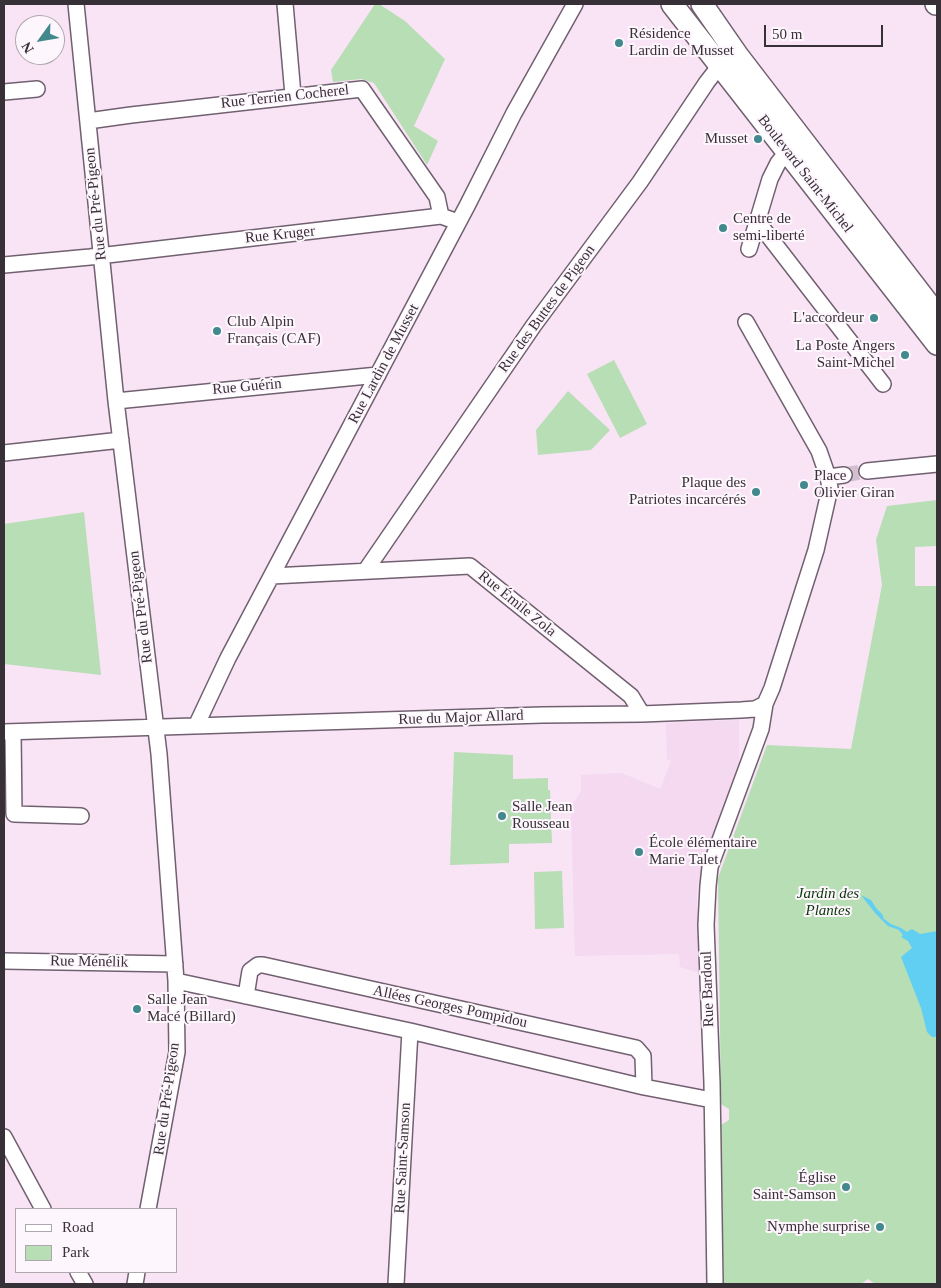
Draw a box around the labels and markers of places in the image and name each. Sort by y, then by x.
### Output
place label: Résidence Lardin de Musset [629,25,734,60]
marker: Résidence Lardin de Musset [613,37,625,49]
place label: Musset [705,130,748,148]
marker: Musset [752,133,764,145]
place label: Centre de semi-liberté [733,210,805,245]
marker: Centre de semi-liberté [717,222,729,234]
place label: L'accordeur [793,309,864,327]
marker: L'accordeur [868,312,880,324]
place label: Club Alpin Français (CAF) [227,313,321,348]
marker: Club Alpin Français (CAF) [211,325,223,337]
place label: La Poste Angers Saint-Michel [796,337,895,372]
marker: La Poste Angers Saint-Michel [899,349,911,361]
place label: Place Olivier Giran [814,467,894,502]
place label: Plaque des Patriotes incarcérés [629,474,746,509]
marker: Place Olivier Giran [798,479,810,491]
marker: Plaque des Patriotes incarcérés [750,486,762,498]
place label: Salle Jean Rousseau [512,798,572,833]
marker: Salle Jean Rousseau [496,810,508,822]
place label: École élémentaire Marie Talet [649,834,757,869]
marker: École élémentaire Marie Talet [633,846,645,858]
place label: Salle Jean Macé (Billard) [147,991,236,1026]
marker: Salle Jean Macé (Billard) [131,1003,143,1015]
place label: Église Saint-Samson [753,1169,836,1204]
marker: Église Saint-Samson [840,1181,852,1193]
place label: Nymphe surprise [767,1218,870,1236]
marker: Nymphe surprise [874,1221,886,1233]

